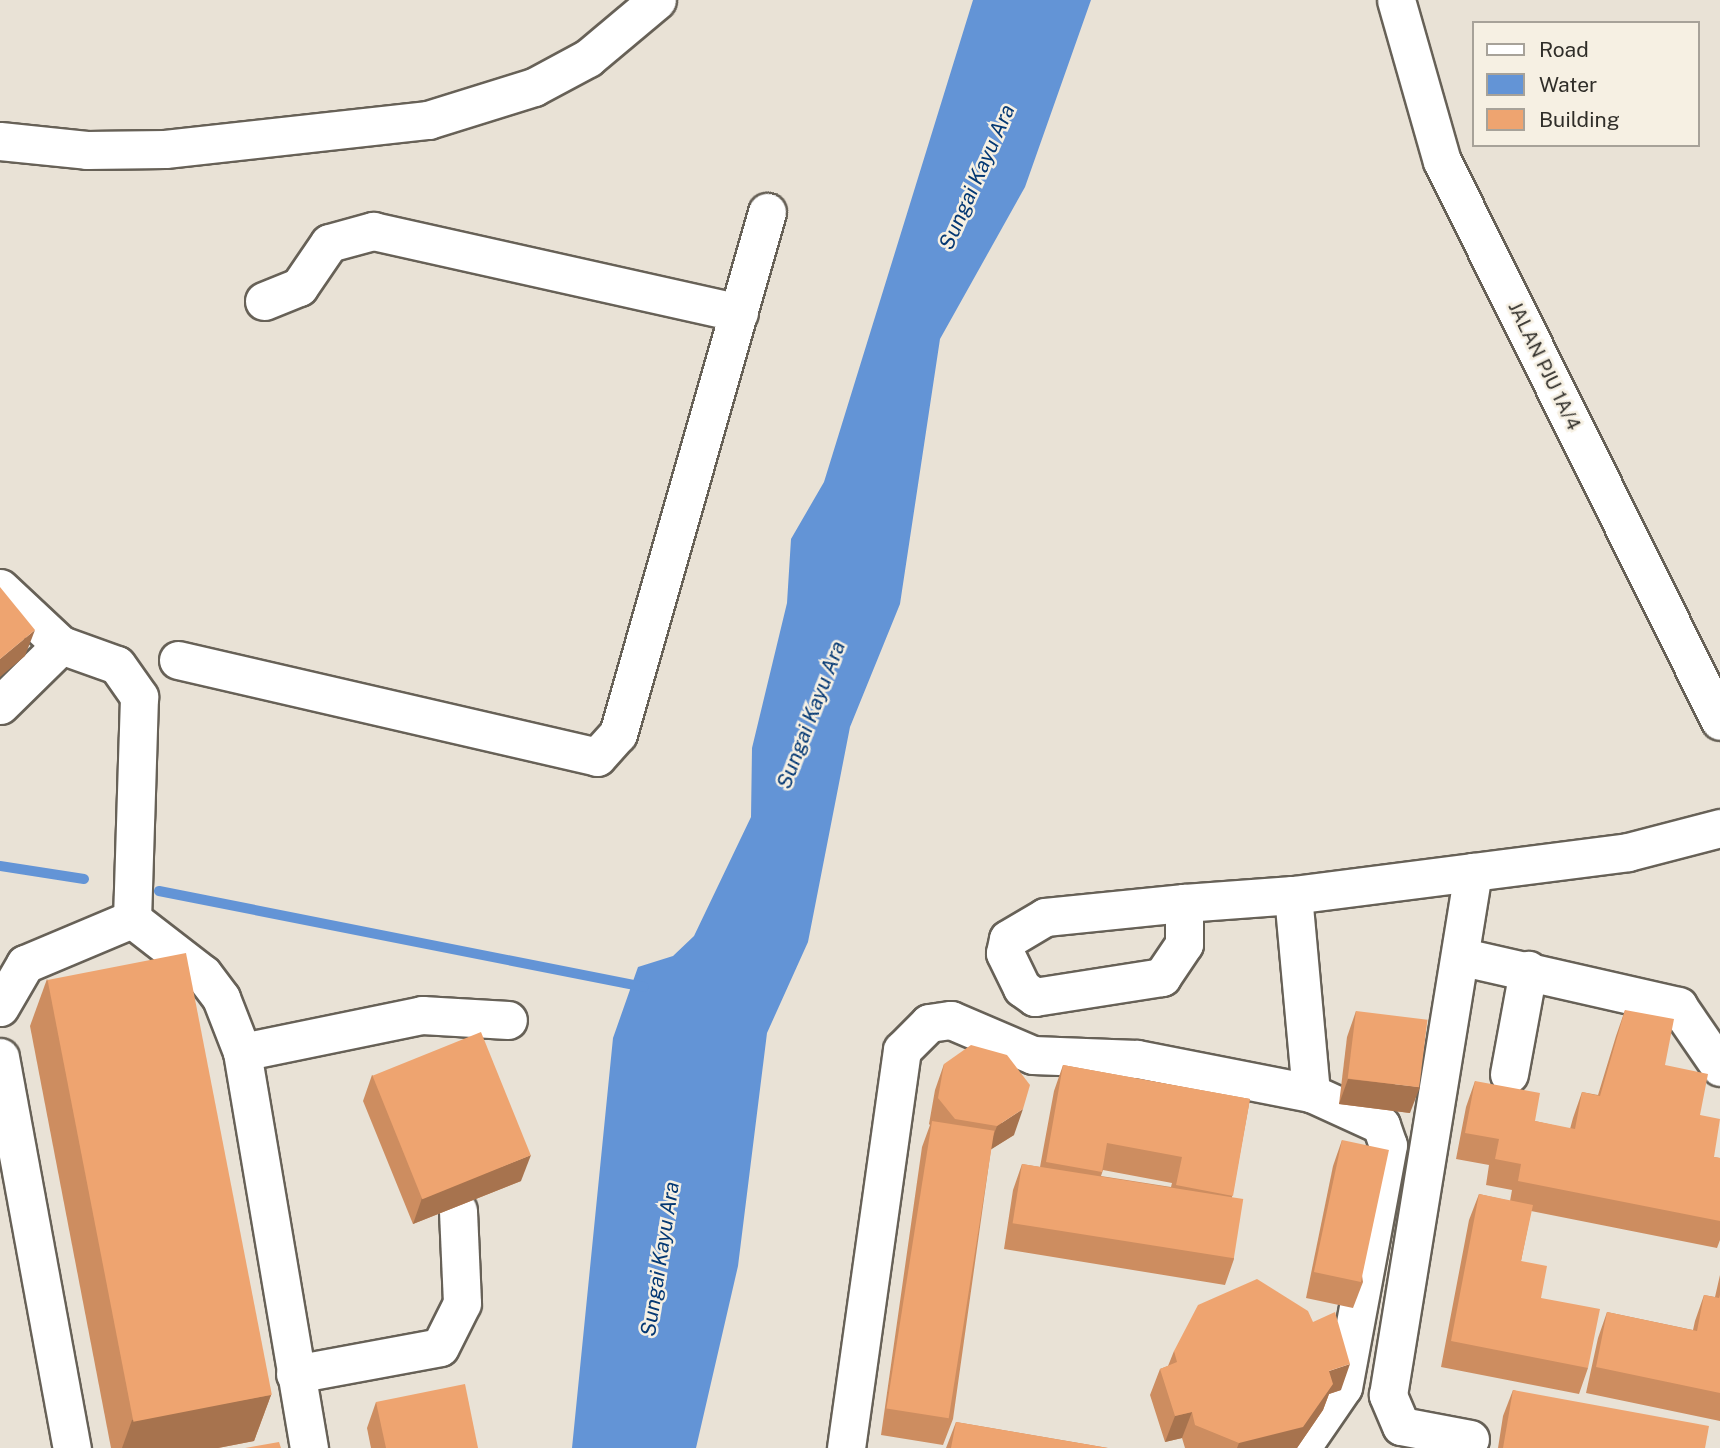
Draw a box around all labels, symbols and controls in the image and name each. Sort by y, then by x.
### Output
legend [1472,21,1699,147]
text: Road [1539,37,1589,62]
text: Water [1539,72,1597,97]
water label: Sungai Kayu Ara [934,101,1020,253]
text: Building [1539,107,1620,132]
street label: JALAN PJU 1A/4 [1503,298,1585,434]
water label: Sungai Kayu Ara [771,638,851,792]
water label: Sungai Kayu Ara [635,1180,685,1338]

